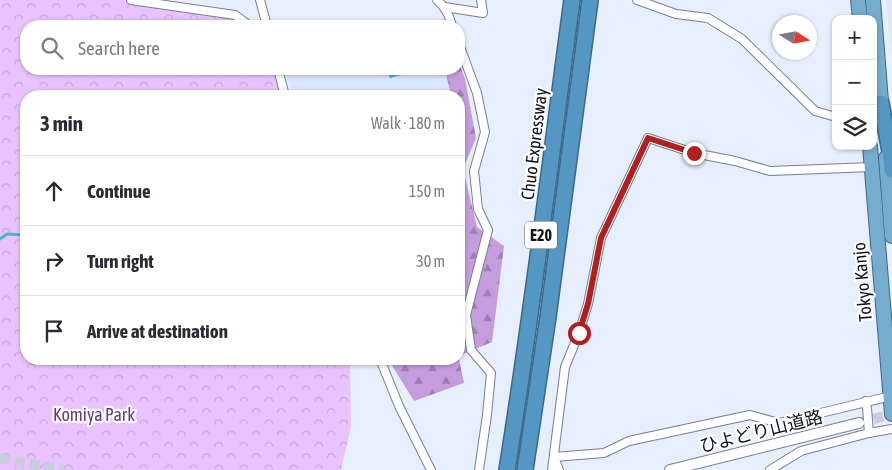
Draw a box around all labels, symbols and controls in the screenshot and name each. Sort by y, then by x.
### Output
north arrow [772,15,817,60]
map controls [832,15,877,150]
button: + [832,15,877,60]
search box [20,20,465,75]
icon: search [38,34,66,62]
text: Search here [78,37,160,59]
button: − [832,60,877,105]
street label: Chuo Expressway [517,87,551,201]
button: layers [832,105,877,150]
text: 3 min [40,111,83,135]
text: Walk · 180 m [371,114,445,132]
route end [683,142,706,165]
icon: ahead [40,177,68,205]
text: Continue [87,180,151,202]
text: 150 m [409,182,445,200]
road number: E20 [525,222,557,248]
street label: Tokyo Kanjo [848,241,876,323]
icon: right [40,247,68,275]
text: Turn right [87,250,154,272]
text: 30 m [416,252,445,270]
icon: arrive [40,317,68,345]
text: Arrive at destination [87,320,228,342]
route start [568,322,591,345]
park label: Komiya Park [53,404,135,425]
street label: ひよどり山道路 [697,406,825,456]

